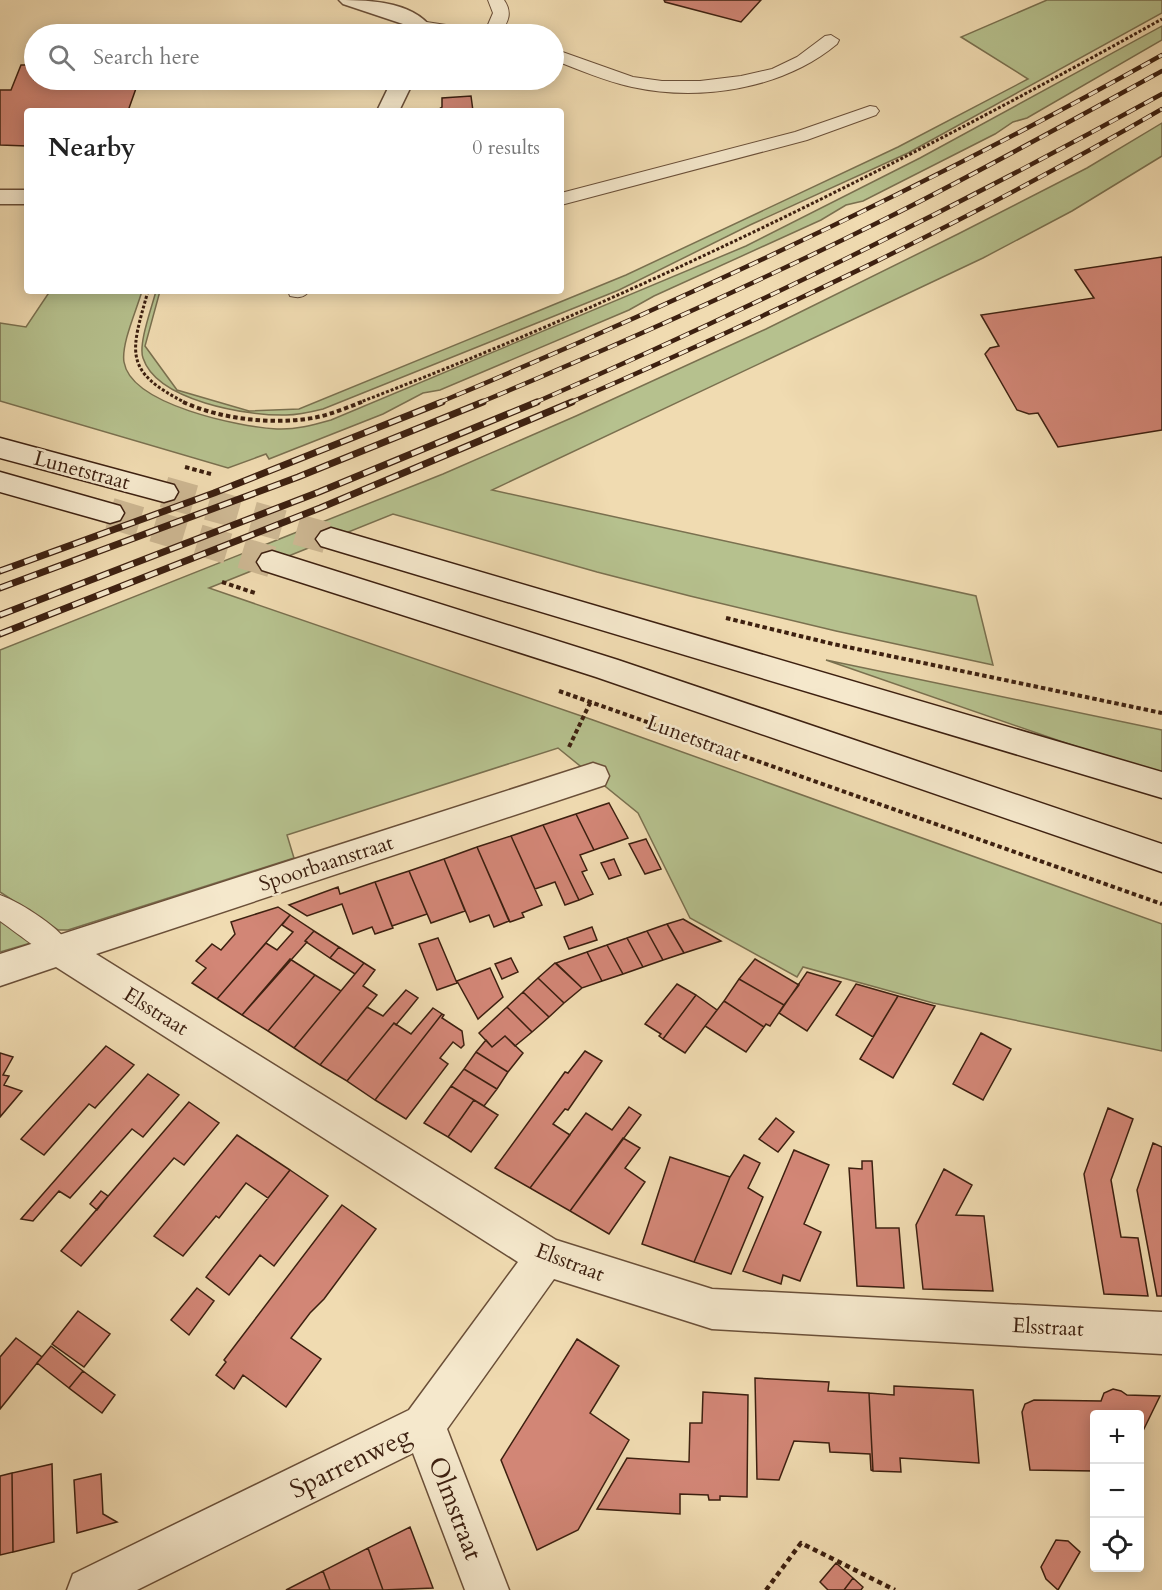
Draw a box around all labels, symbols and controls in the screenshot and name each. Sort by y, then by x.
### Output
search box [24,24,564,90]
icon: search [45,41,78,74]
text: Search here [93,42,200,72]
text: Nearby [48,130,136,165]
text: 0 results [472,134,540,161]
street label: Lunetstraat [31,444,134,497]
street label: Lunetstraat [643,708,745,769]
street label: Spoorbaanstraat [255,828,397,899]
street label: Elsstraat [118,980,194,1043]
street label: Elsstraat [531,1236,609,1289]
street label: Elsstraat [1012,1311,1085,1344]
map controls [1090,1410,1144,1572]
button: + [1090,1410,1144,1464]
street label: Sparrenweg [284,1418,417,1507]
street label: Olmstraat [420,1451,491,1565]
button: − [1090,1464,1144,1518]
button: locate [1090,1518,1144,1572]

